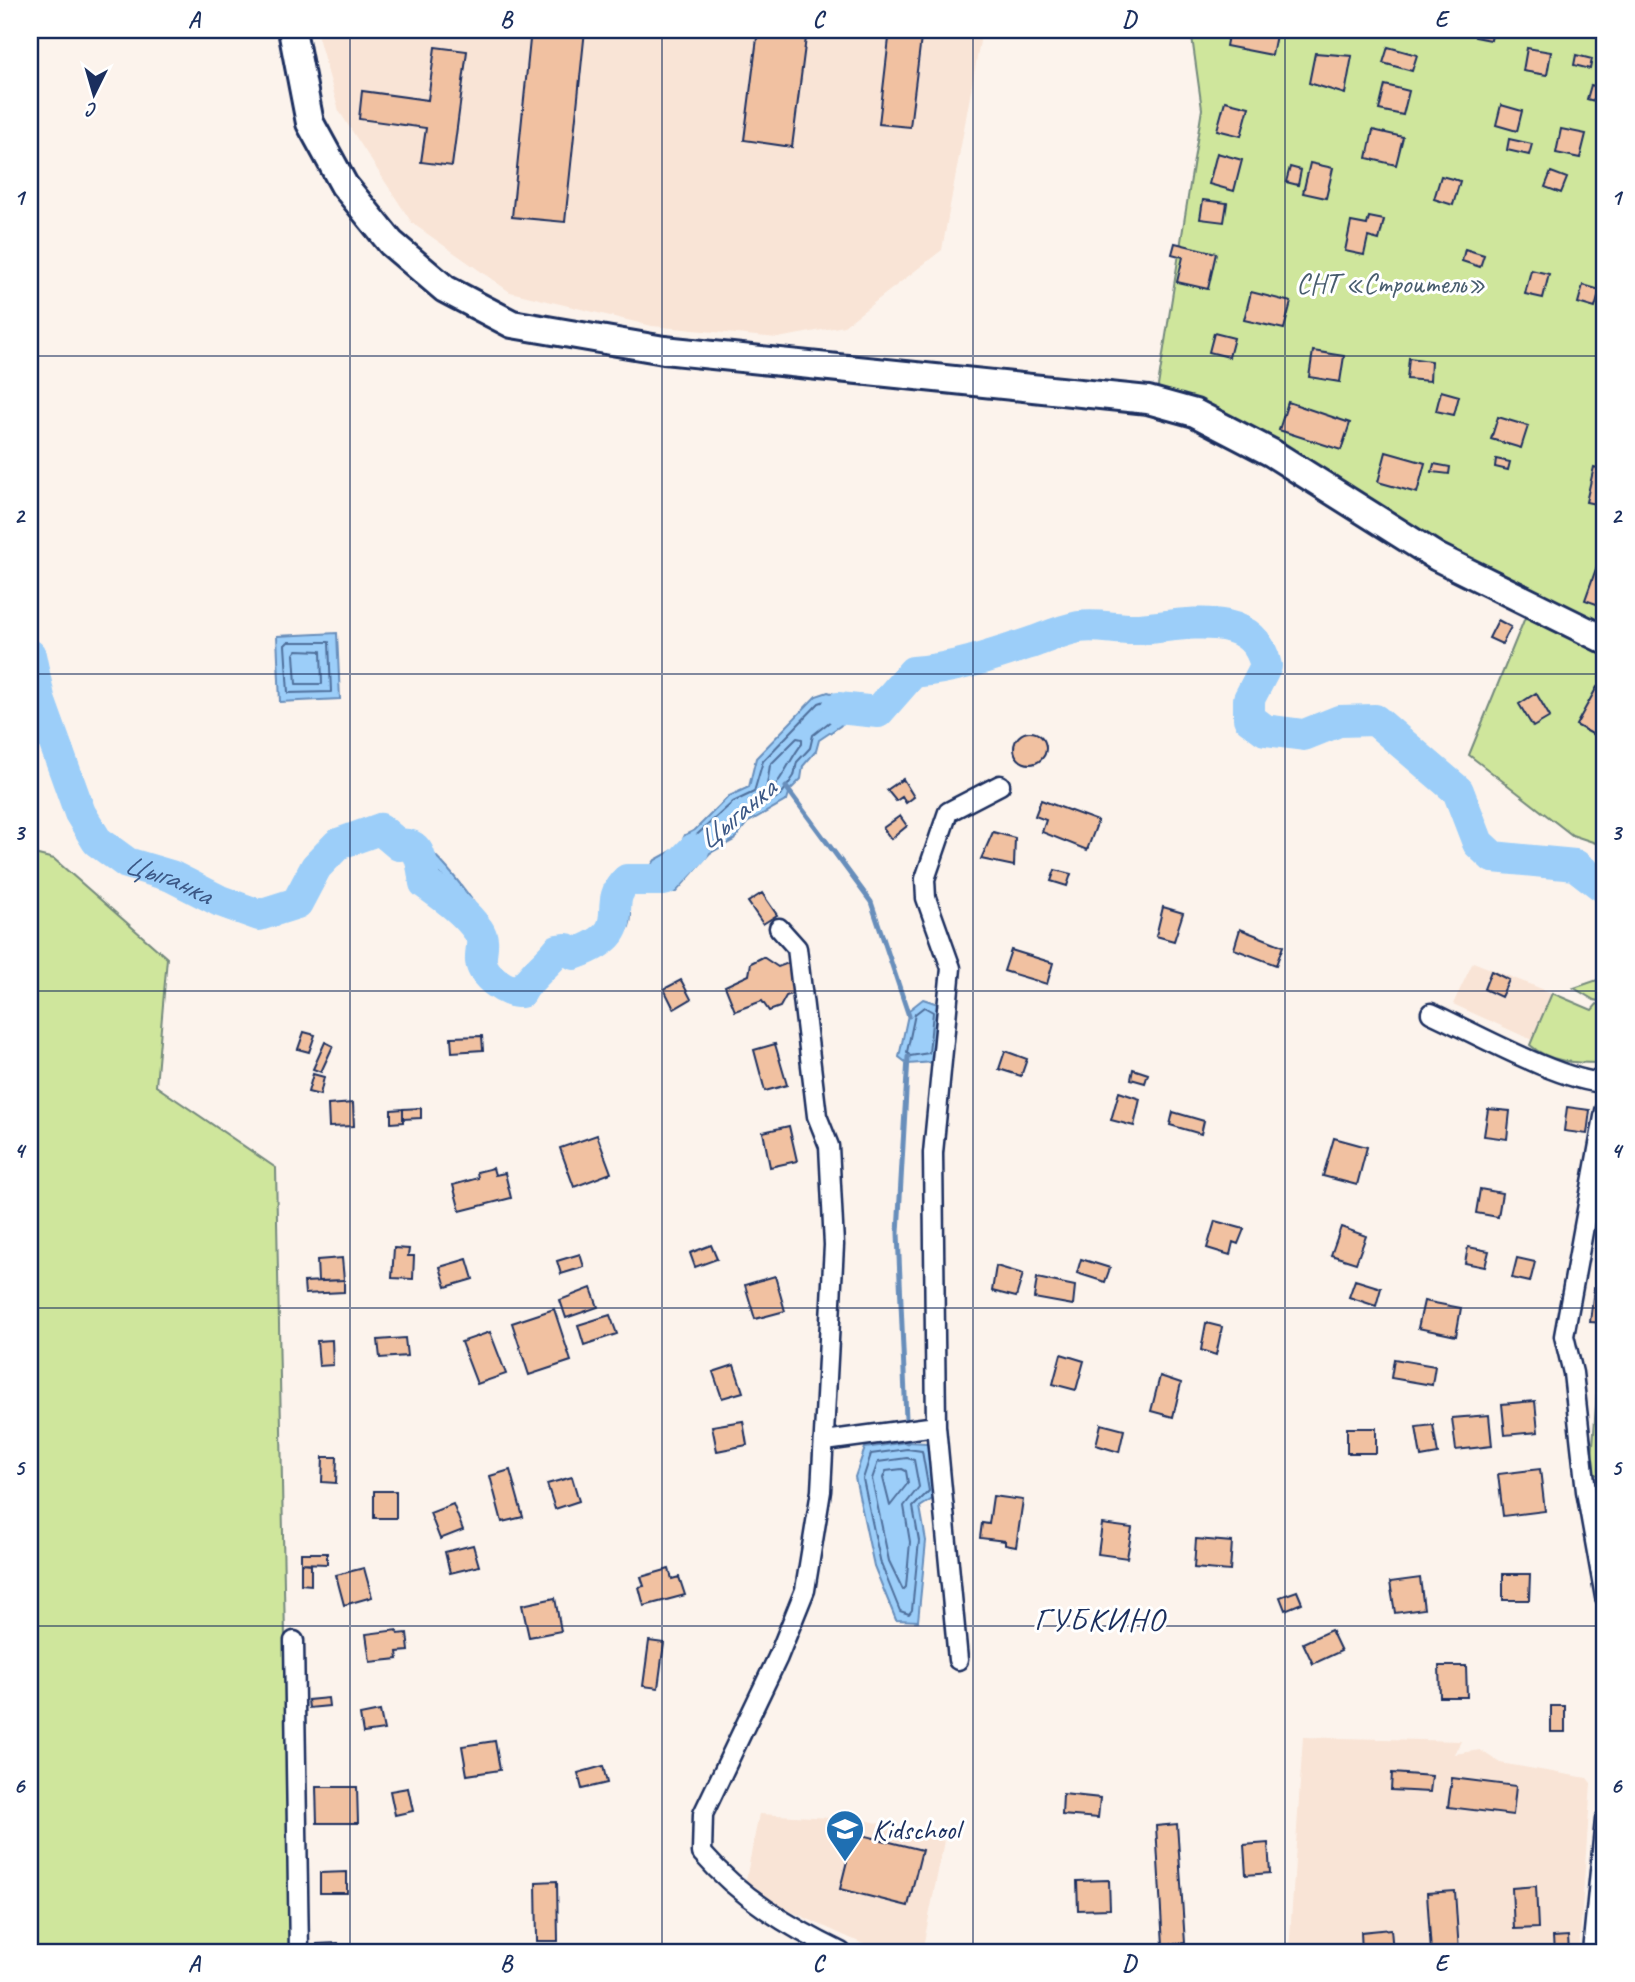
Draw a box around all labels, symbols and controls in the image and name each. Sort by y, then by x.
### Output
text: A [188,5,202,34]
text: B [500,5,514,34]
text: C [813,5,827,34]
text: D [1122,5,1138,34]
text: E [1435,5,1451,34]
north arrow [60,60,130,130]
text: С [84,97,98,122]
text: 1 [14,183,27,212]
text: 1 [1611,183,1624,212]
park label: СНТ «Строитель» [1296,266,1486,301]
text: 2 [14,501,27,530]
text: 2 [1611,501,1624,530]
water label: Цыганка [689,768,786,858]
text: 3 [14,818,27,847]
text: 3 [1611,818,1624,847]
water label: Цыганка [120,844,222,914]
text: 4 [14,1136,27,1165]
text: 4 [1611,1136,1624,1165]
text: 5 [14,1453,26,1482]
text: 5 [1611,1453,1623,1482]
district label: ГУБКИНО [1034,1599,1167,1640]
text: 6 [14,1771,27,1800]
text: 6 [1611,1771,1624,1800]
school or university icon: Kidschool [824,1808,866,1863]
place label: Kidschool [872,1812,965,1847]
text: A [188,1949,202,1978]
text: B [500,1949,514,1978]
text: C [813,1949,827,1978]
text: D [1122,1949,1138,1978]
text: E [1435,1949,1451,1978]

